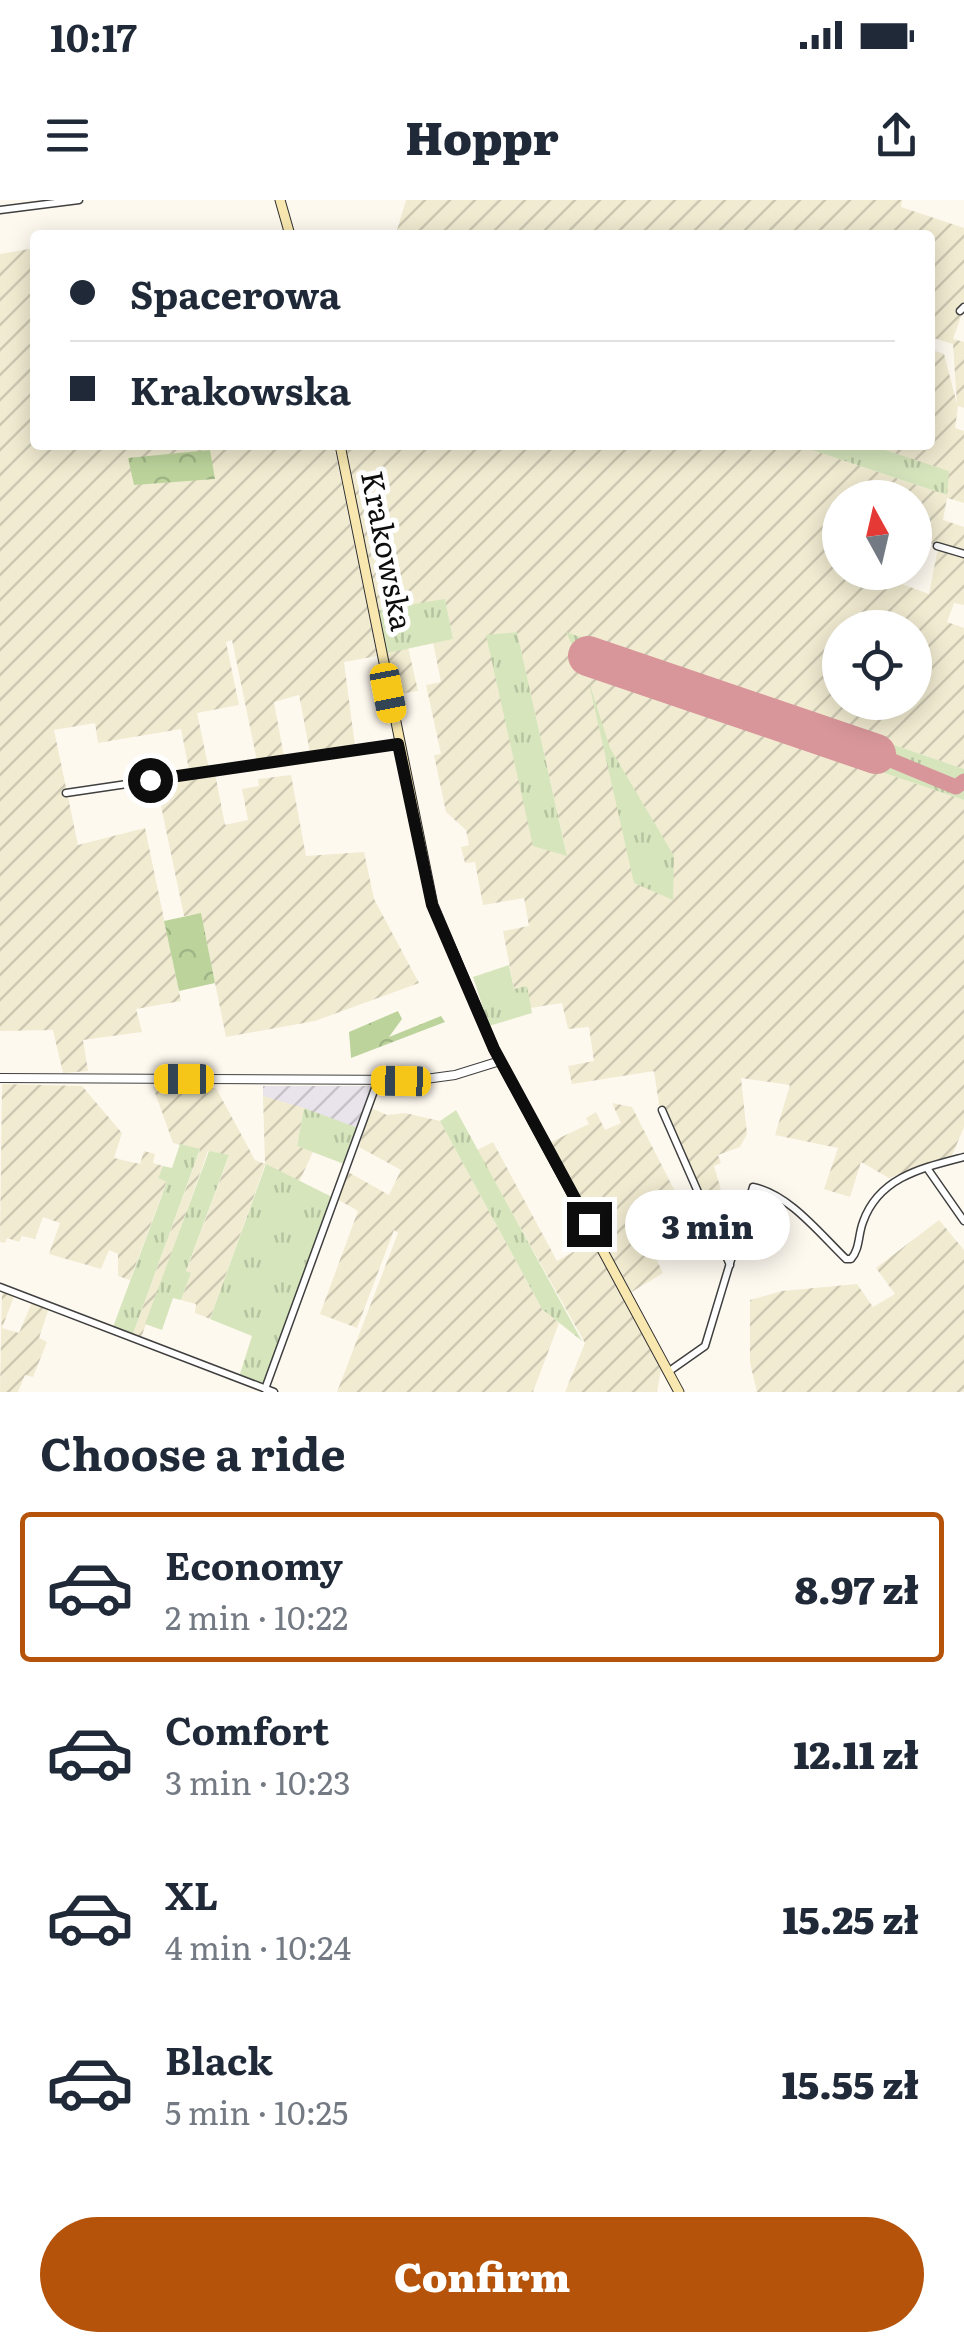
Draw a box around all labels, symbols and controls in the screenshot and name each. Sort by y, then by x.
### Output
text: 10:17 [50,7,137,64]
text: Hoppr [405,102,559,169]
icon: menu [40,108,95,163]
icon: share [869,108,924,163]
text: Spacerowa [130,264,341,321]
text: Krakowska [130,360,351,417]
street label: Krakowska [352,467,426,635]
north arrow [822,480,932,590]
map controls [822,480,932,720]
button: locate [822,610,932,720]
car [368,661,408,725]
route start [128,758,173,803]
car [154,1064,214,1094]
car [371,1065,431,1097]
callout: 3 min [624,1189,789,1259]
text: 3 min [661,1201,754,1249]
route end [567,1202,612,1247]
text: Choose a ride [40,1418,346,1485]
text: Economy [165,1535,343,1592]
icon: car [45,1542,135,1632]
text: 8.97 zł [795,1559,919,1616]
text: 2 min · 10:22 [165,1592,348,1640]
text: Comfort [165,1700,329,1757]
icon: car [45,1707,135,1797]
text: 12.11 zł [793,1724,919,1781]
text: 3 min · 10:23 [165,1757,351,1805]
text: XL [165,1865,218,1922]
icon: car [45,1872,135,1962]
text: 15.25 zł [782,1889,919,1946]
text: 4 min · 10:24 [165,1922,351,1970]
text: Black [165,2030,273,2087]
icon: car [45,2037,135,2127]
text: 15.55 zł [782,2054,919,2111]
text: 5 min · 10:25 [165,2087,348,2135]
button: Confirm [40,2217,924,2332]

